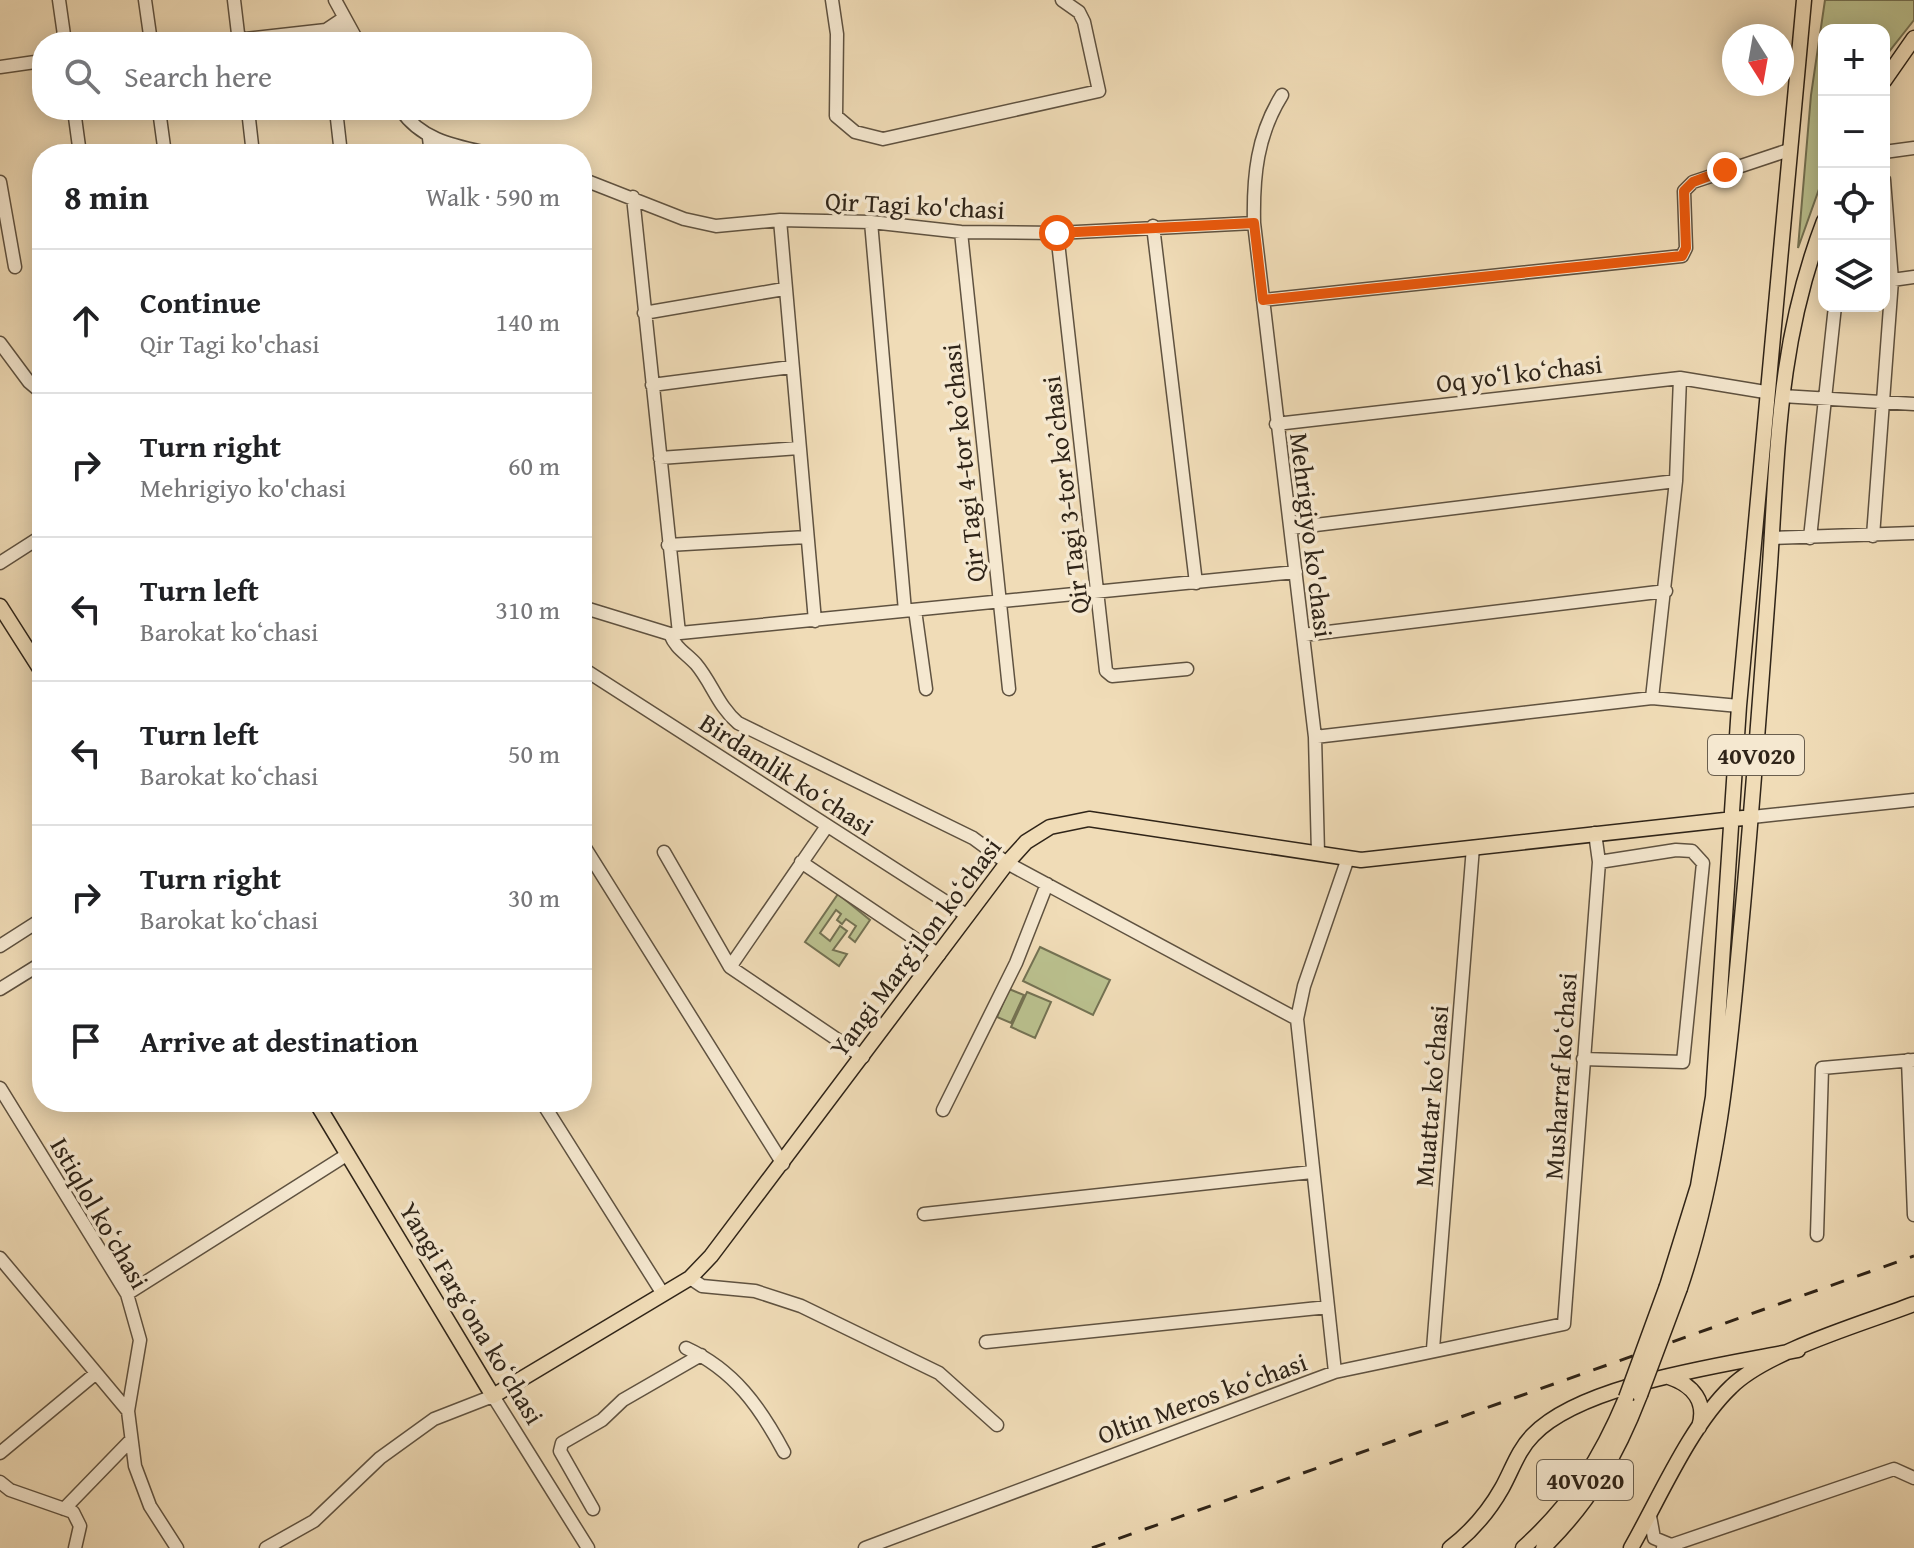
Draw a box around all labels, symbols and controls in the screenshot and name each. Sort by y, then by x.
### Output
north arrow [1722,24,1794,96]
map controls [1818,24,1890,312]
button: + [1818,24,1890,96]
search box [32,32,592,120]
icon: search [60,54,104,98]
text: Search here [124,54,272,98]
button: − [1818,96,1890,168]
route end [1707,152,1743,188]
button: locate [1818,168,1890,240]
text: 8 min [64,172,149,221]
text: Walk · 590 m [426,177,560,216]
street label: Qir Tagi ko'chasi [824,181,1006,229]
route start [1039,215,1075,251]
button: layers [1818,240,1890,312]
text: Continue [140,280,261,324]
icon: ahead [64,299,108,343]
text: 140 m [495,302,560,341]
text: Qir Tagi ko'chasi [140,324,320,363]
street label: Qir Tagi 4-tor koʼchasi [931,342,995,584]
street label: Oq yoʻl koʻchasi [1434,343,1604,403]
street label: Qir Tagi 3-tor koʼchasi [1031,374,1099,616]
text: Turn right [140,424,281,468]
street label: Mehrigiyo ko'chasi [1280,430,1344,640]
icon: right [64,443,108,487]
text: 60 m [508,446,560,485]
text: Mehrigiyo ko'chasi [140,468,346,507]
text: Turn left [140,568,259,612]
icon: left [64,587,108,631]
text: 310 m [495,590,560,629]
text: Barokat koʻchasi [140,612,318,651]
street label: Birdamlik koʻchasi [692,703,882,845]
text: Turn left [140,712,259,756]
icon: left [64,731,108,775]
text: 50 m [508,734,560,773]
road number: 40V020 [1708,735,1804,775]
text: Barokat koʻchasi [140,756,318,795]
street label: Yangi Margʻilon koʻchasi [820,829,1010,1065]
text: Turn right [140,856,281,900]
icon: right [64,875,108,919]
text: 30 m [508,878,560,917]
text: Barokat koʻchasi [140,900,318,939]
street label: Musharraf koʻchasi [1533,971,1587,1181]
street label: Muattar koʻchasi [1404,1004,1458,1188]
icon: arrive [64,1019,108,1063]
text: Arrive at destination [140,1019,418,1063]
street label: Istiqlol koʻchasi [41,1130,159,1296]
street label: Yangi Fargʻona koʻchasi [390,1194,554,1432]
street label: Oltin Meros koʻchasi [1092,1342,1312,1454]
road number: 40V020 [1537,1460,1633,1500]

